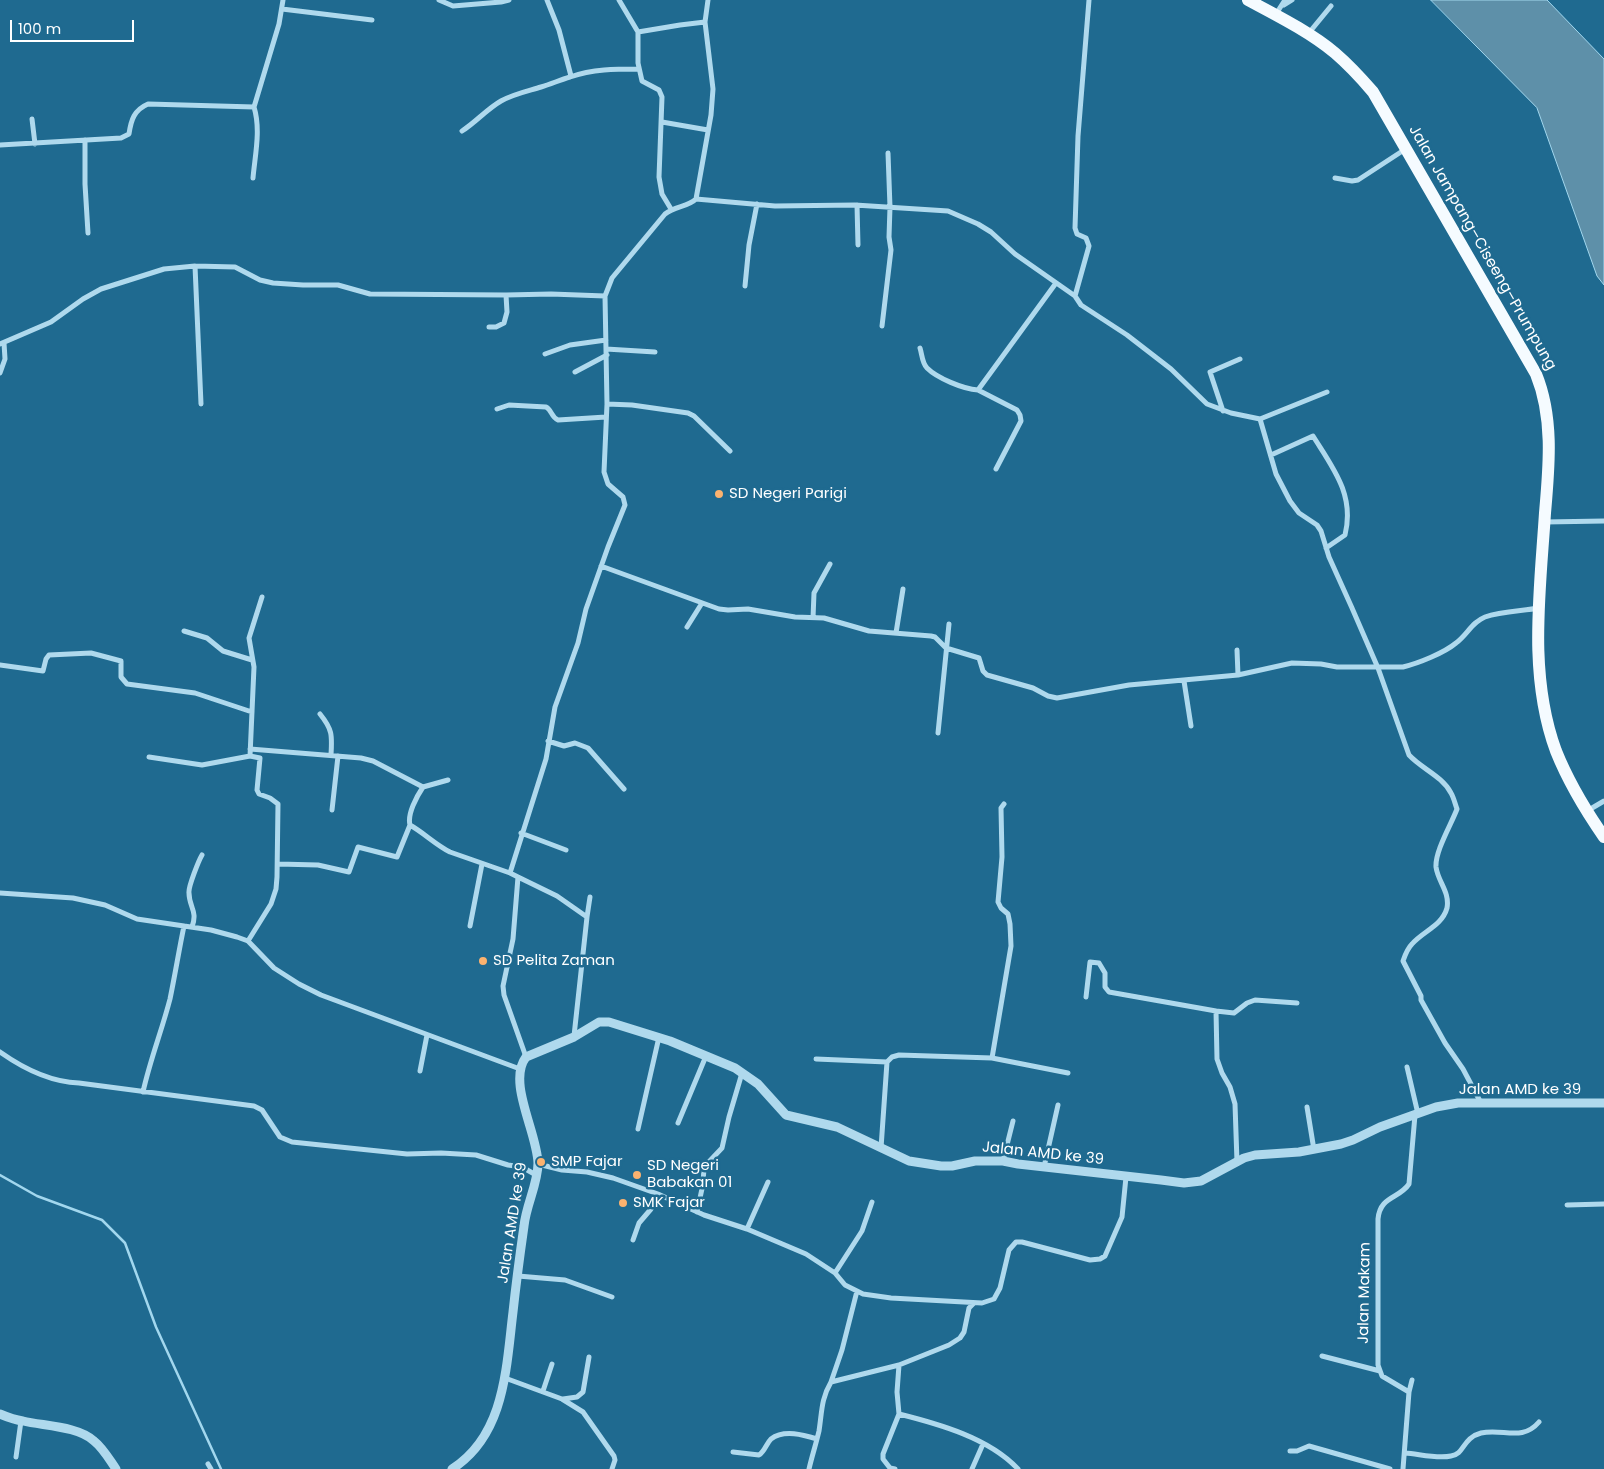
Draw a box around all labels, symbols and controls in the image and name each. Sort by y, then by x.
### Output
scale bar [12,10,136,42]
text: 100 m [18,18,61,39]
street label: Jalan Jampang–Ciseeng–Prumpung [1404,122,1560,374]
place label: SD Negeri Parigi [729,485,847,503]
marker: SD Negeri Parigi [713,488,725,500]
place label: SD Pelita Zaman [493,952,615,970]
marker: SD Pelita Zaman [477,955,489,967]
street label: Jalan AMD ke 39 [1459,1081,1581,1099]
street label: Jalan AMD ke 39 [981,1139,1105,1169]
place label: SMP Fajar [551,1153,623,1171]
marker: SMP Fajar [535,1156,547,1168]
place label: SD Negeri Babakan 01 [647,1157,732,1192]
street label: Jalan AMD ke 39 [495,1161,531,1285]
marker: SD Negeri Babakan 01 [631,1169,643,1181]
place label: SMK Fajar [633,1194,705,1212]
marker: SMK Fajar [617,1197,629,1209]
street label: Jalan Makam [1355,1242,1375,1344]

